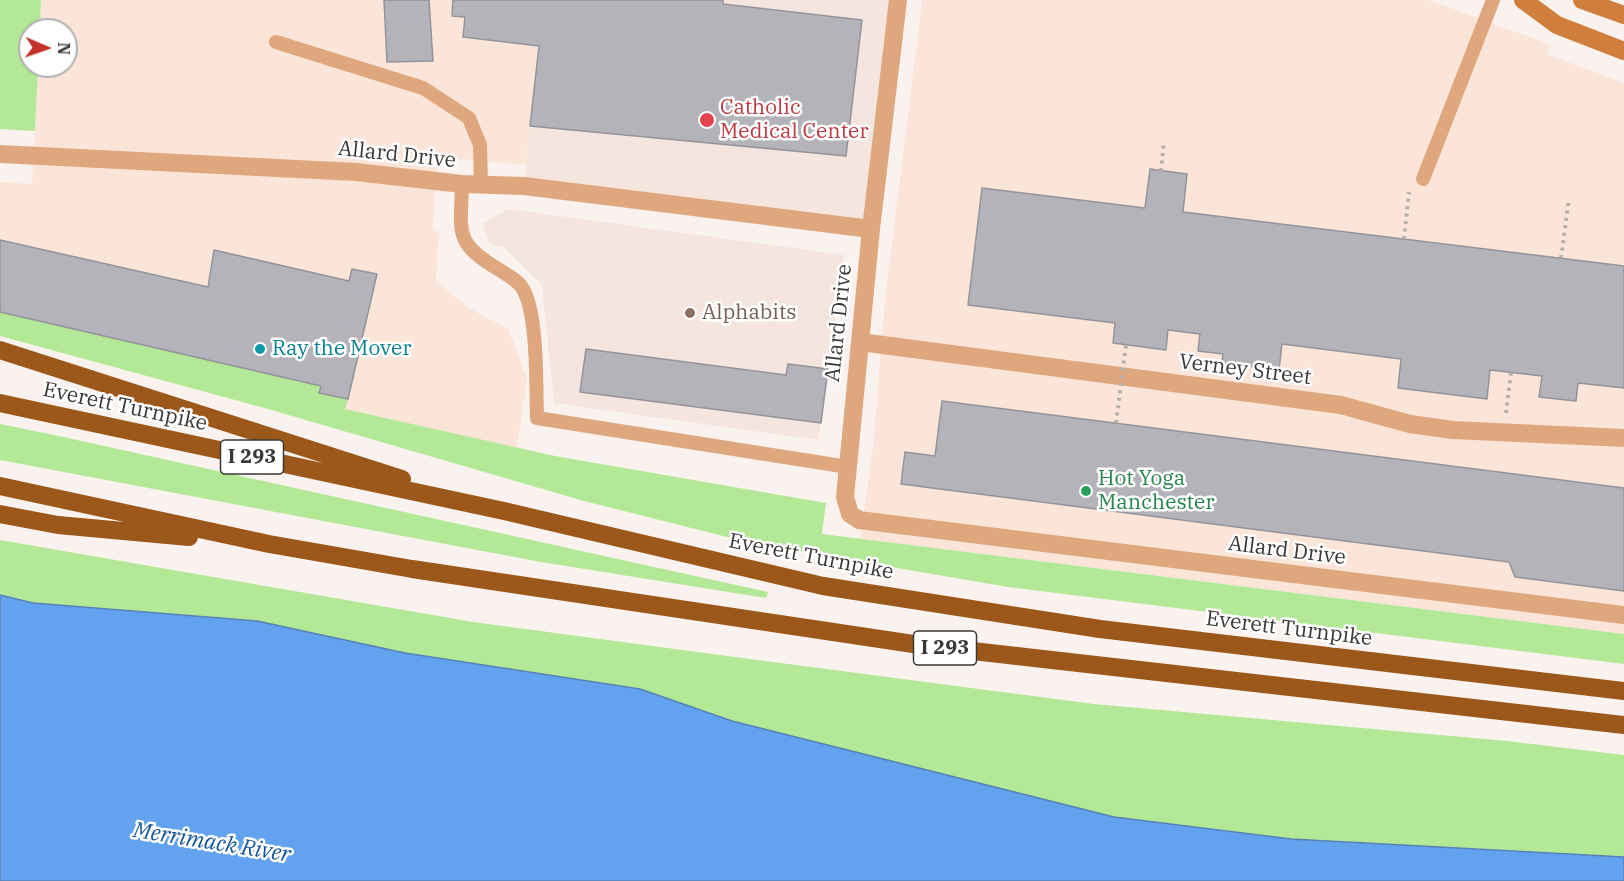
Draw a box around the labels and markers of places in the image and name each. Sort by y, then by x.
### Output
place label: Catholic Medical Center [720,95,869,145]
marker: Catholic Medical Center [698,111,716,129]
place label: Alphabits [702,300,797,326]
marker: Alphabits [683,306,697,320]
place label: Ray the Mover [272,336,412,362]
marker: Ray the Mover [253,342,267,356]
place label: Hot Yoga Manchester [1098,466,1214,516]
marker: Hot Yoga Manchester [1079,484,1093,498]

